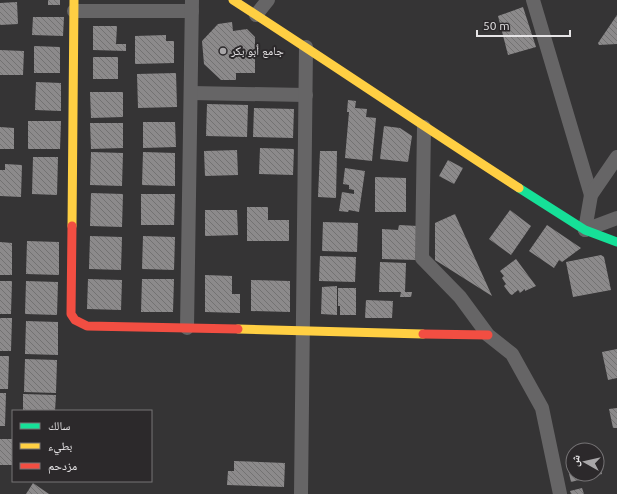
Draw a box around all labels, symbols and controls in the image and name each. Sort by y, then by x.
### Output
scale bar [477,12,570,38]
text: 50 m [483,19,510,32]
place label: جامع أبو بكر [230,44,284,58]
marker: جامع أبو بكر [218,46,228,56]
legend [12,410,152,482]
text: سالك [48,419,70,432]
text: بطيء [48,439,72,456]
north arrow [565,442,605,482]
text: ش [568,454,584,468]
text: مزدحم [48,459,77,474]

